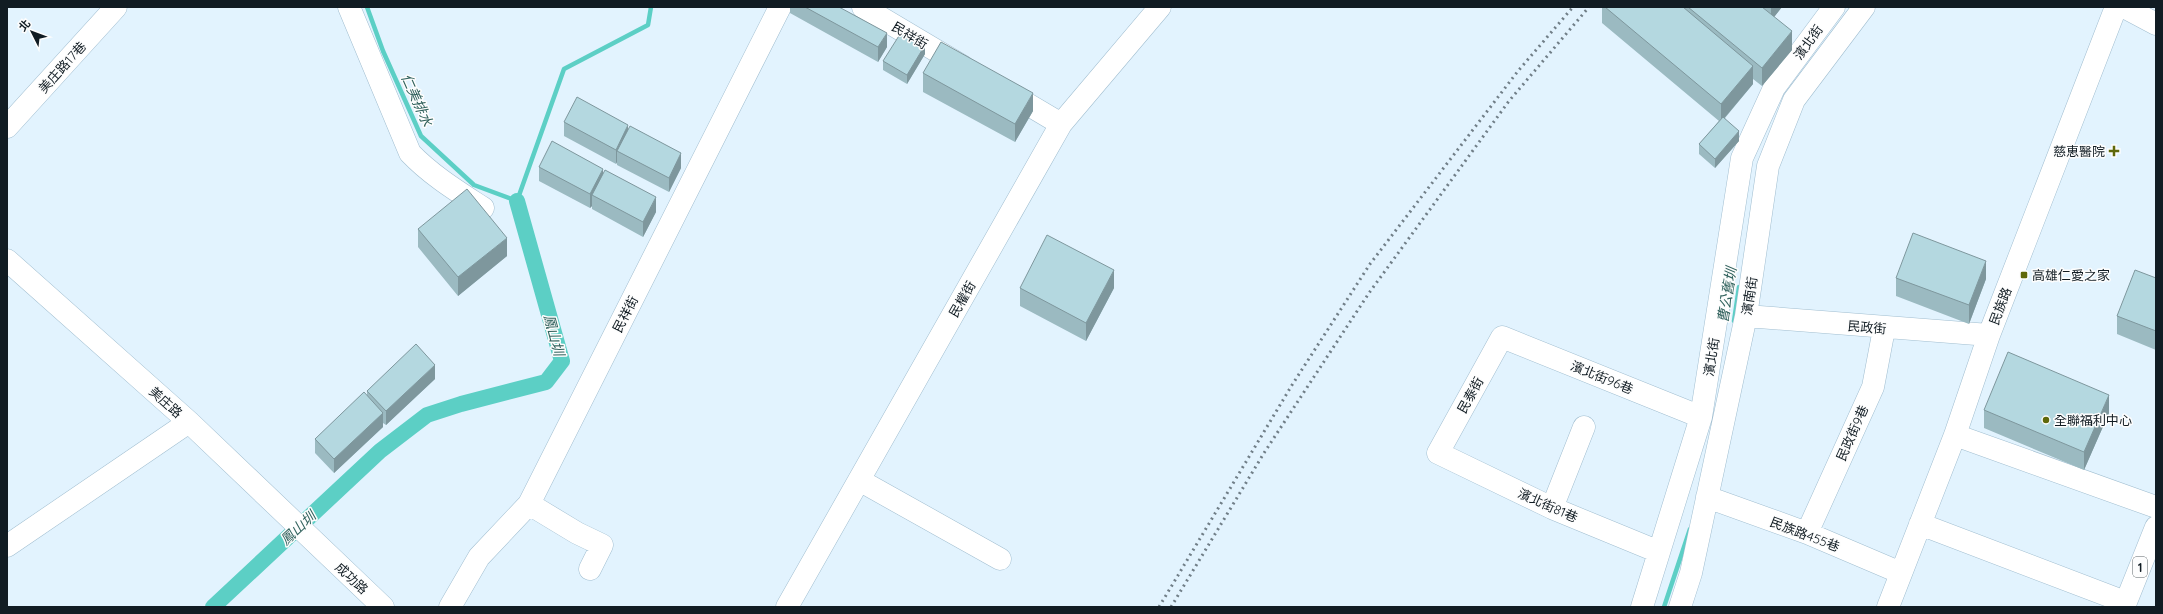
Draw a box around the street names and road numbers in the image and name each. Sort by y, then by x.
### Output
street label: 民祥街 [889,18,931,52]
street label: 濱北街 [1790,22,1826,62]
street label: 美庄路17巷 [35,38,89,96]
street label: 濱南街 [1738,275,1760,317]
street label: 民權街 [945,278,979,320]
street label: 民族路 [1986,285,2014,327]
street label: 民祥街 [609,293,641,335]
street label: 民政街 [1847,317,1887,337]
street label: 濱北街 [1700,336,1722,378]
street label: 濱北街96巷 [1568,357,1636,397]
street label: 民泰街 [1454,374,1486,416]
street label: 美庄路 [146,383,186,421]
street label: 民政街9巷 [1833,403,1871,463]
street label: 濱北街81巷 [1516,485,1580,525]
street label: 民族路455巷 [1768,513,1842,555]
road number: 1 [2133,557,2147,577]
street label: 成功路 [332,559,372,597]

